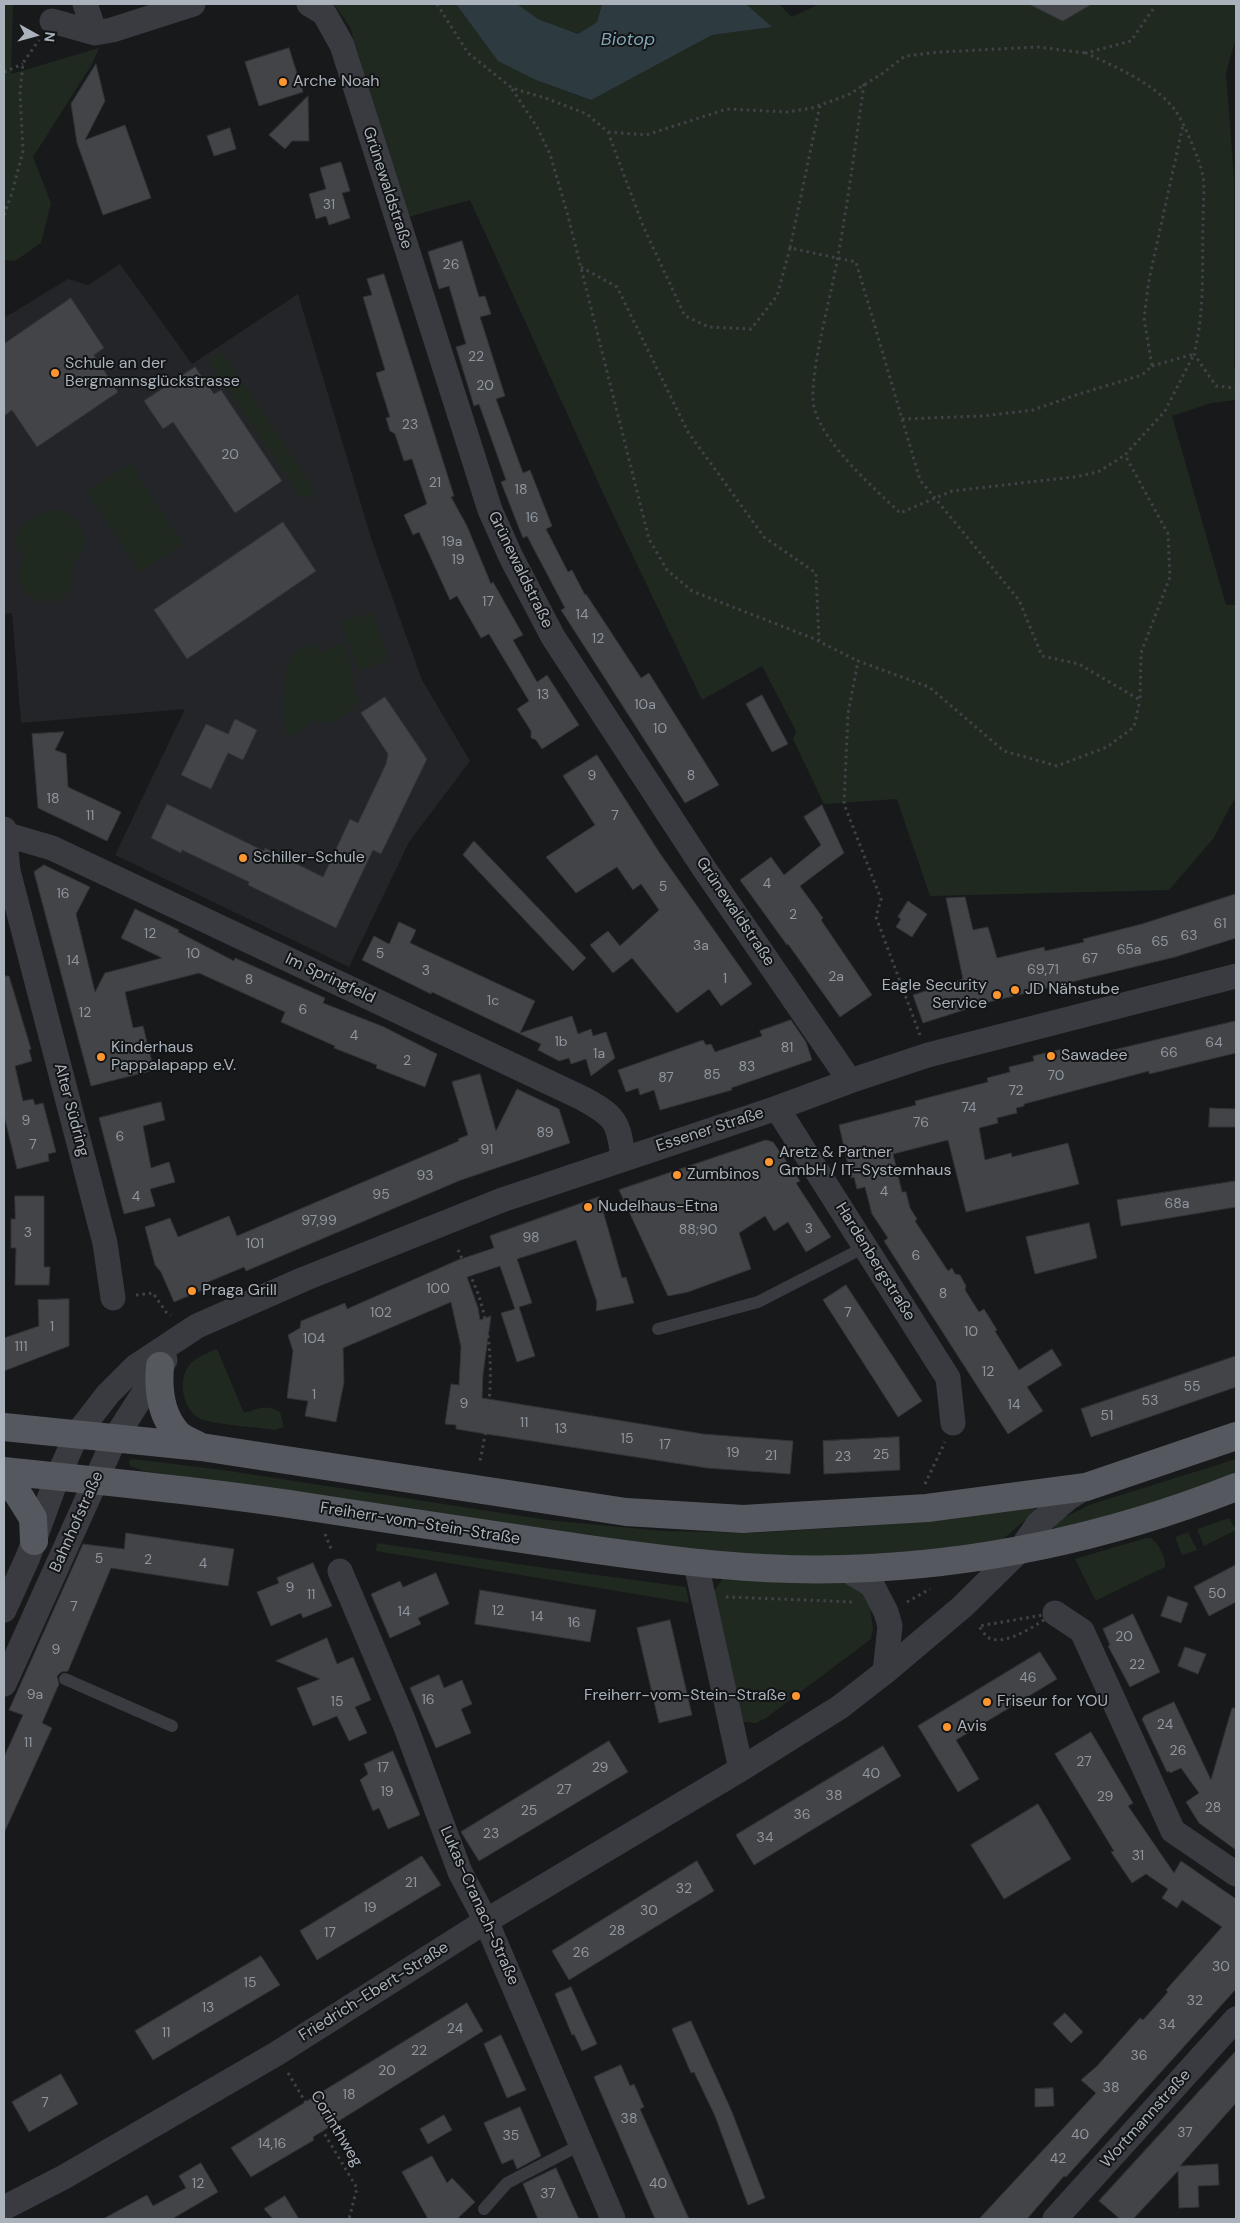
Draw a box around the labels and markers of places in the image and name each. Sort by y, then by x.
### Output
place label: Arche Noah [293,72,379,92]
marker: Arche Noah [277,76,289,88]
place label: Schule an der Bergmannsglückstrasse [65,354,240,392]
marker: Schule an der Bergmannsglückstrasse [49,367,61,379]
place label: Schiller-Schule [253,848,365,868]
marker: Schiller-Schule [237,852,249,864]
place label: Eagle Security Service [882,976,987,1014]
place label: JD Nähstube [1025,980,1119,1000]
marker: JD Nähstube [1009,984,1021,996]
marker: Eagle Security Service [991,989,1003,1001]
place label: Kinderhaus Pappalapapp e.V. [111,1038,236,1076]
place label: Sawadee [1061,1046,1128,1066]
marker: Sawadee [1045,1050,1057,1062]
marker: Kinderhaus Pappalapapp e.V. [95,1051,107,1063]
place label: Aretz & Partner GmbH / IT-Systemhaus [779,1143,952,1181]
marker: Aretz & Partner GmbH / IT-Systemhaus [763,1156,775,1168]
place label: Zumbinos [687,1165,760,1185]
marker: Zumbinos [671,1169,683,1181]
place label: Nudelhaus-Etna [598,1197,718,1217]
marker: Nudelhaus-Etna [582,1201,594,1213]
place label: Praga Grill [202,1281,277,1301]
marker: Praga Grill [186,1285,198,1297]
place label: Freiherr-vom-Stein-Straße [584,1686,786,1706]
marker: Freiherr-vom-Stein-Straße [790,1690,802,1702]
place label: Friseur for YOU [997,1692,1108,1712]
marker: Friseur for YOU [981,1696,993,1708]
place label: Avis [957,1717,987,1737]
marker: Avis [941,1721,953,1733]

